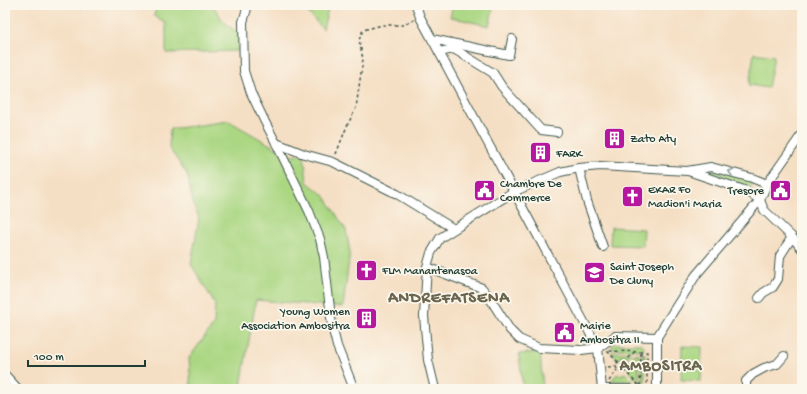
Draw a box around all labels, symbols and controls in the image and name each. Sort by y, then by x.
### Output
building icon: Zato Aty [601,125,627,151]
place label: Zato Aty [630,133,676,147]
building icon: FARK [528,140,554,166]
place label: FARK [555,148,584,162]
one-way arrow [727,168,734,177]
public building icon: Chambre De Commerce [472,177,498,203]
public building icon: Tresore [767,177,793,203]
place label: Chambre De Commerce [500,178,563,206]
church icon: EKAR Fo Madion'i Maria [619,183,645,209]
place label: EKAR Fo Madion'i Maria [648,184,722,212]
place label: Tresore [727,185,765,199]
church icon: FLM Manantenasoa [353,257,379,283]
school or university icon: Saint Joseph De Cluny [581,260,607,286]
place label: Saint Joseph De Cluny [609,261,674,289]
place label: FLM Manantenasoa [381,265,478,279]
district label: ANDREFATSENA [387,290,510,309]
building icon: Young Women Association Ambositra [353,305,379,331]
place label: Young Women Association Ambositra [241,306,350,334]
public building icon: Mairie Ambositra II [552,319,578,345]
place label: Mairie Ambositra II [580,320,640,348]
scale bar [28,342,145,368]
text: 100 m [33,351,64,365]
district label: AMBOSITRA [619,358,703,377]

